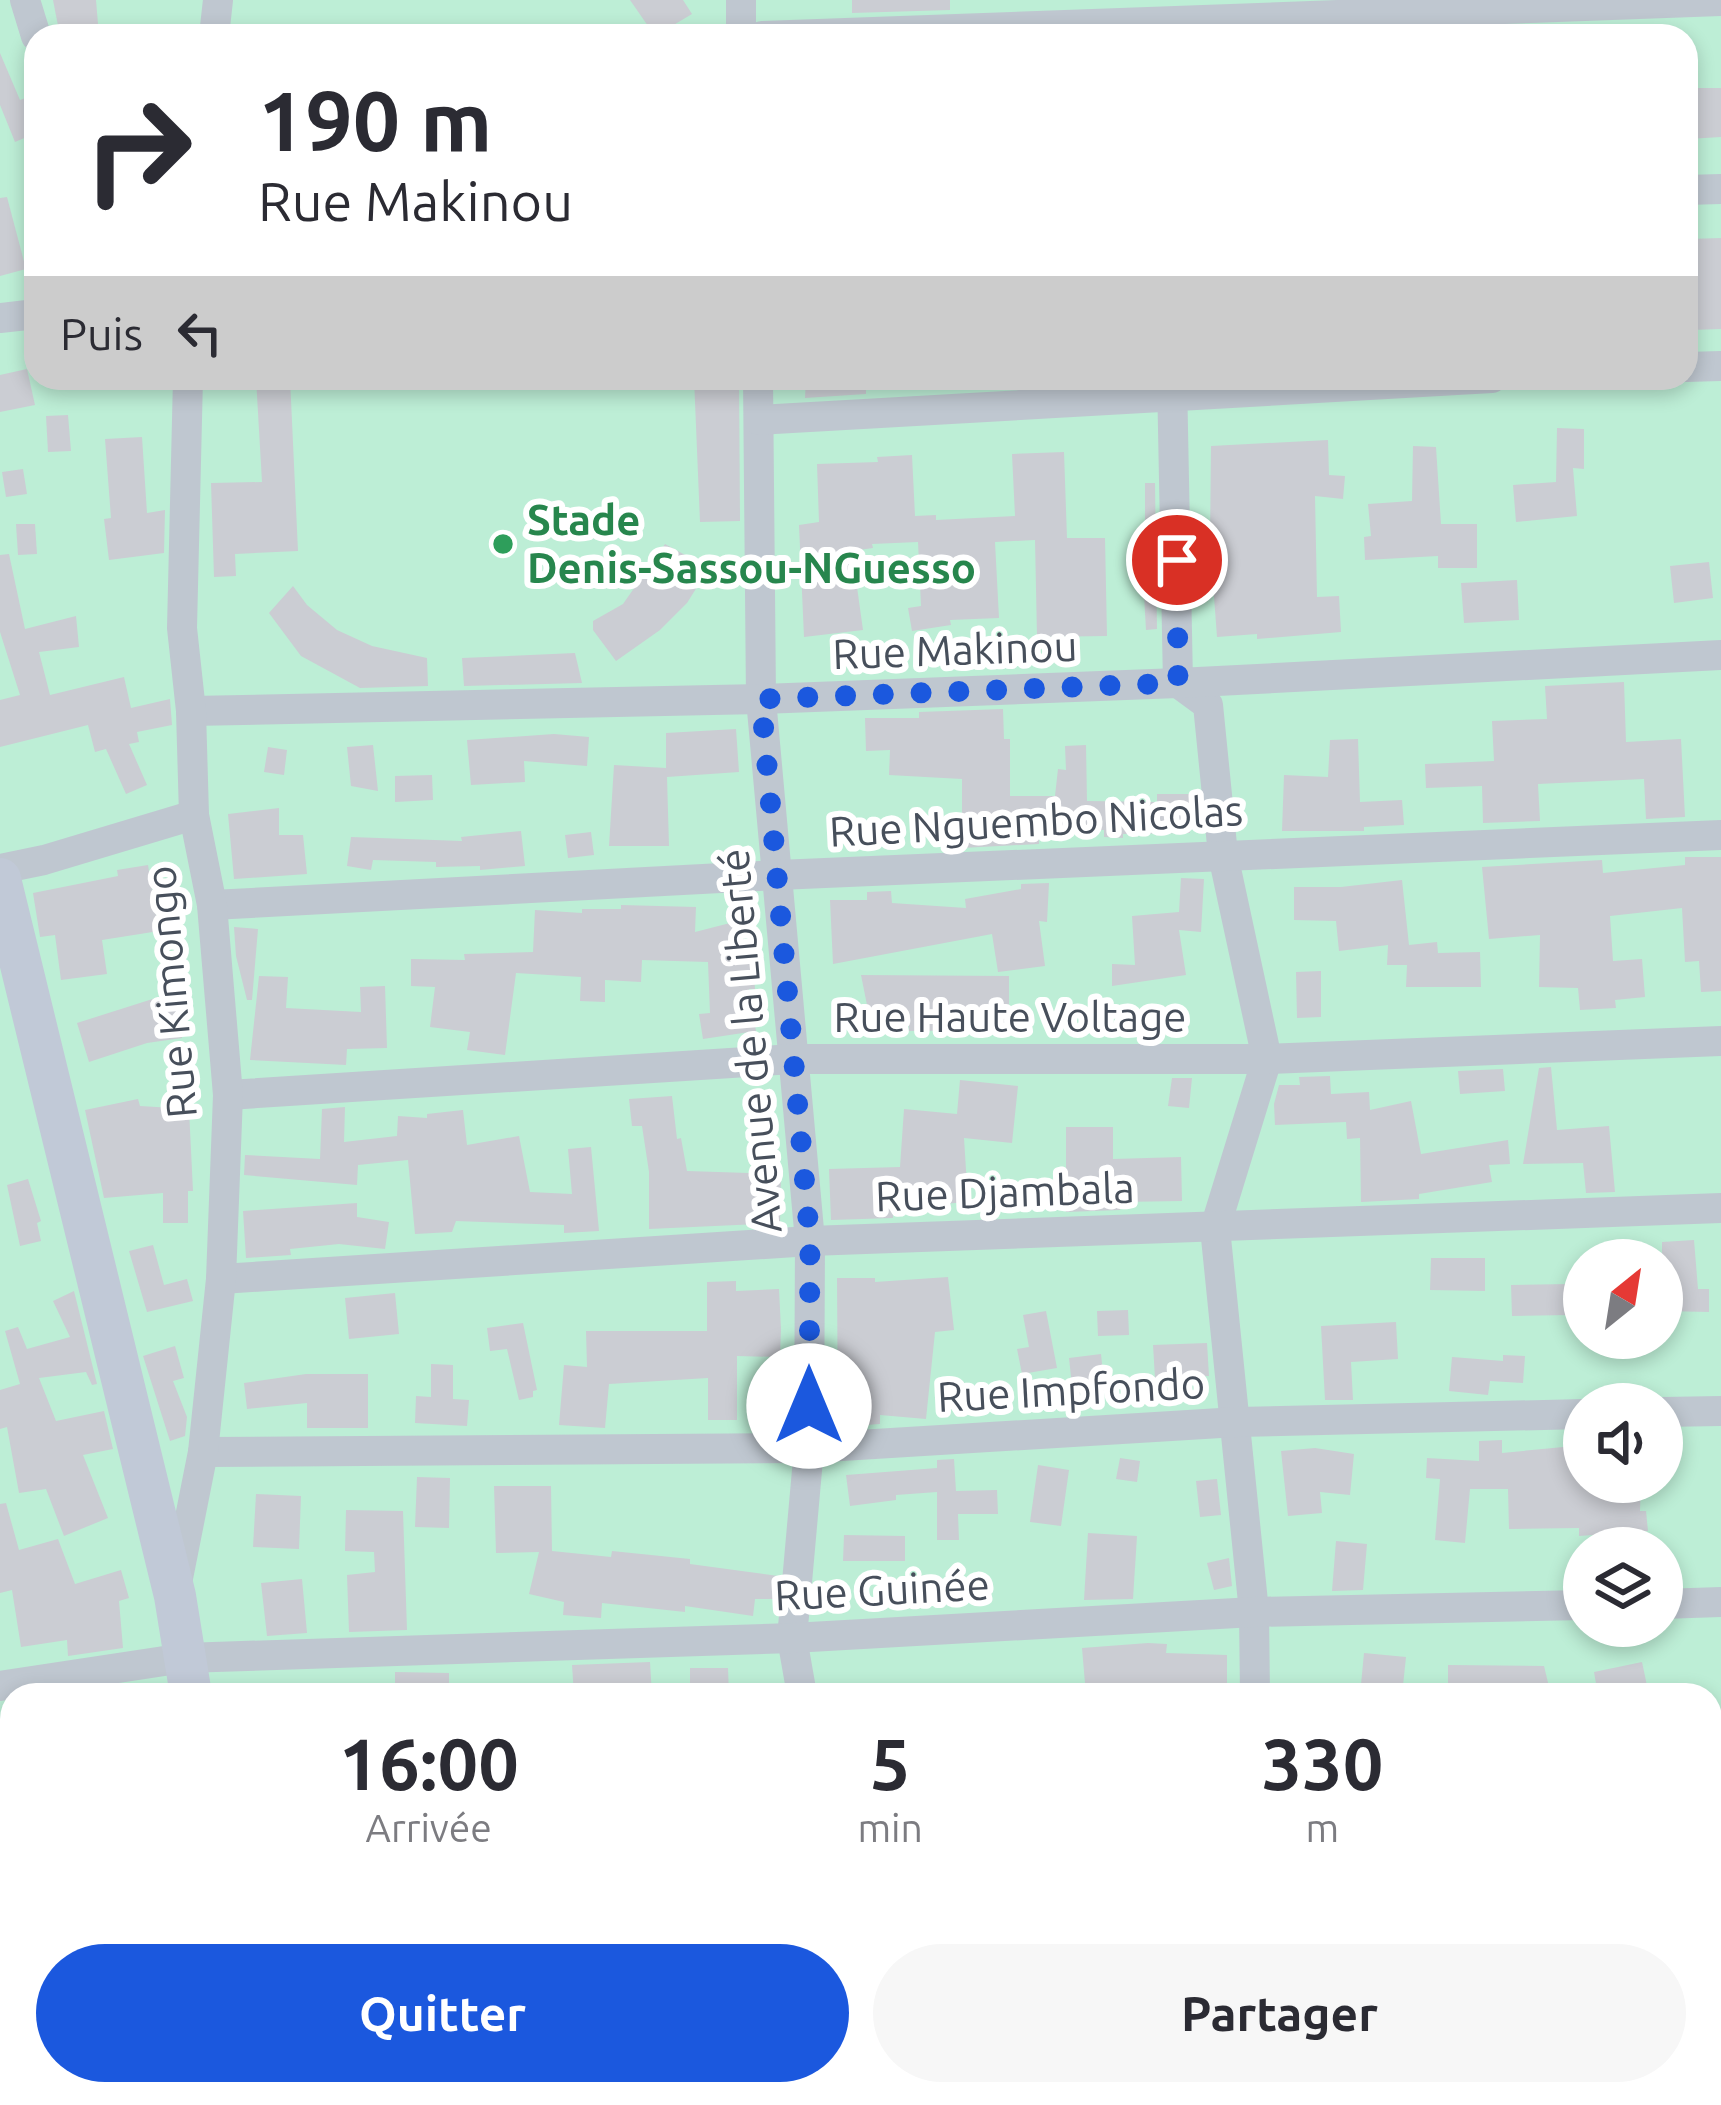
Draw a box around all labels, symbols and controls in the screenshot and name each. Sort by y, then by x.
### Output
icon: right [60,72,216,228]
text: 190 m [258,73,492,167]
text: Rue Makinou [258,171,573,231]
icon: left [167,300,233,366]
text: Puis [60,308,143,359]
place label: Stade Denis-Sassou-NGuesso [527,496,976,591]
pin [1126,509,1228,611]
icon: arrive [1144,527,1210,593]
marker: Stade Denis-Sassou-NGuesso [490,531,516,557]
street label: Rue Makinou [832,622,1078,677]
street label: Rue Nguembo Nicolas [828,786,1244,855]
street label: Avenue de la Liberté [709,847,790,1235]
street label: Rue Kimongo [136,864,205,1120]
street label: Rue Haute Voltage [833,993,1187,1040]
street label: Rue Djambala [874,1163,1135,1220]
north arrow [1563,1239,1683,1359]
map controls [1563,1239,1683,1647]
position arrow [746,1343,872,1469]
street label: Rue Impfondo [936,1359,1206,1420]
button: sound [1563,1383,1683,1503]
button: layers [1563,1527,1683,1647]
street label: Rue Guinée [773,1560,991,1619]
text: 16:00 [339,1723,519,1804]
text: 5 [870,1723,910,1804]
text: 330 [1261,1723,1383,1804]
text: Arrivée [366,1806,492,1849]
text: min [857,1806,923,1849]
text: m [1306,1806,1339,1849]
button: Quitter [36,1944,849,2082]
button: Partager [873,1944,1686,2082]

